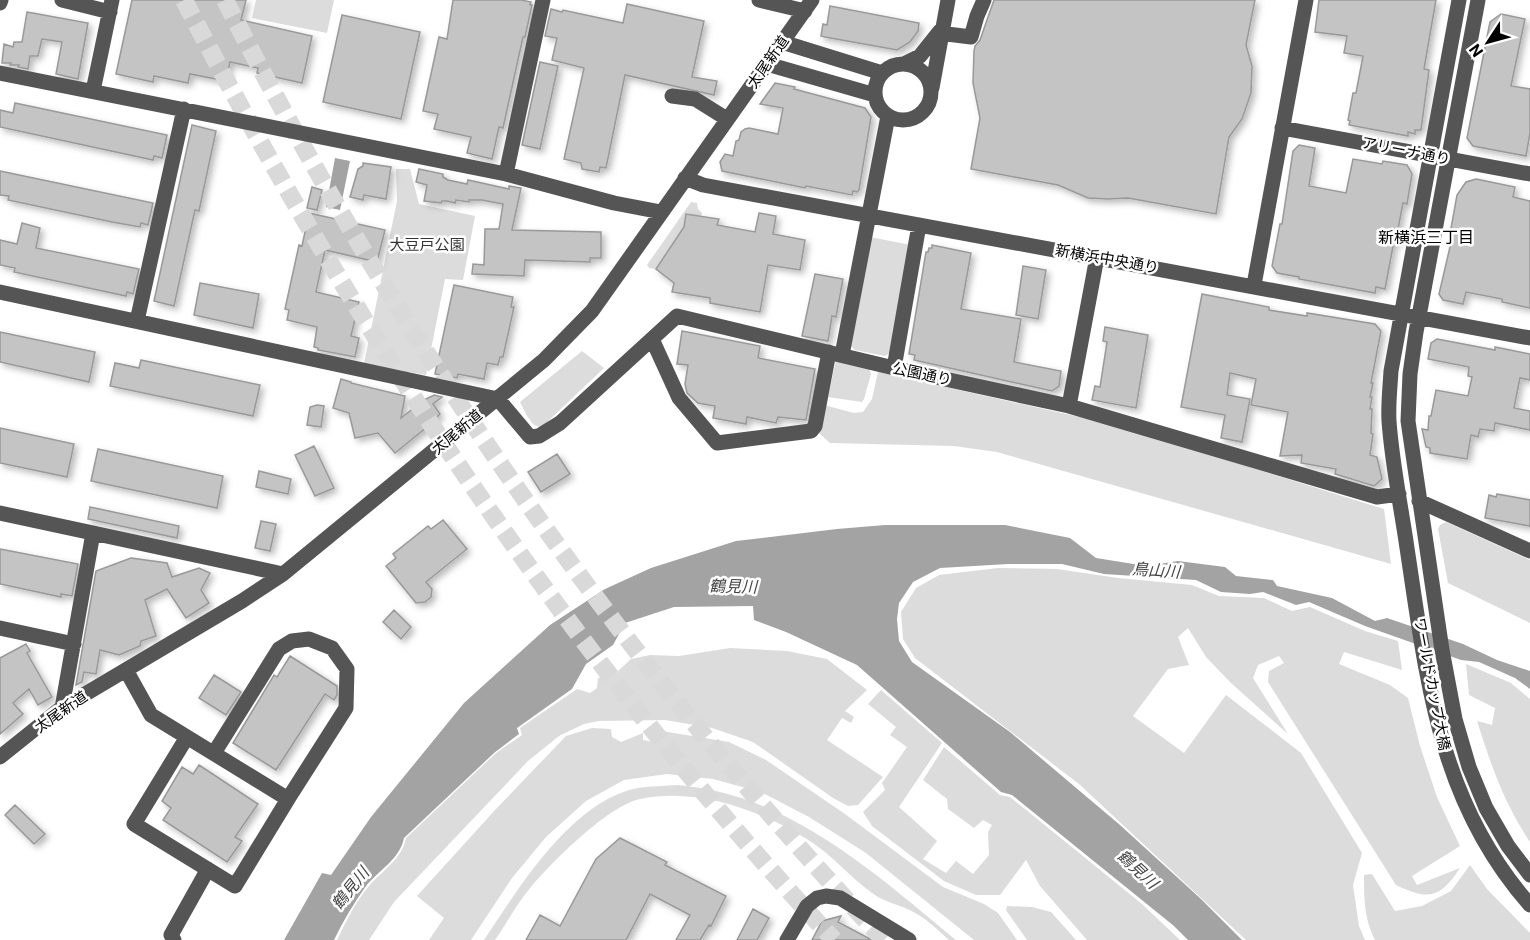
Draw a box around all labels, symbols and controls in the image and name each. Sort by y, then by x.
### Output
north arrow [1458,12,1518,72]
street label: 太尾新道 [743,32,793,92]
text: N [1465,40,1487,61]
street label: アリーナ通り [1360,134,1452,168]
district label: 新横浜三丁目 [1378,228,1474,247]
park label: 大豆戸公園 [389,236,465,254]
street label: 新横浜中央通り [1054,241,1160,277]
street label: 公園通り [891,359,953,389]
street label: 太尾新道 [428,406,486,458]
water label: 鳥山川 [1131,559,1183,582]
water label: 鶴見川 [709,577,759,596]
street label: ワールドカップ大橋 [1410,616,1454,752]
street label: 太尾新道 [31,687,91,737]
water label: 鶴見川 [1114,846,1163,894]
water label: 鶴見川 [328,862,374,913]

